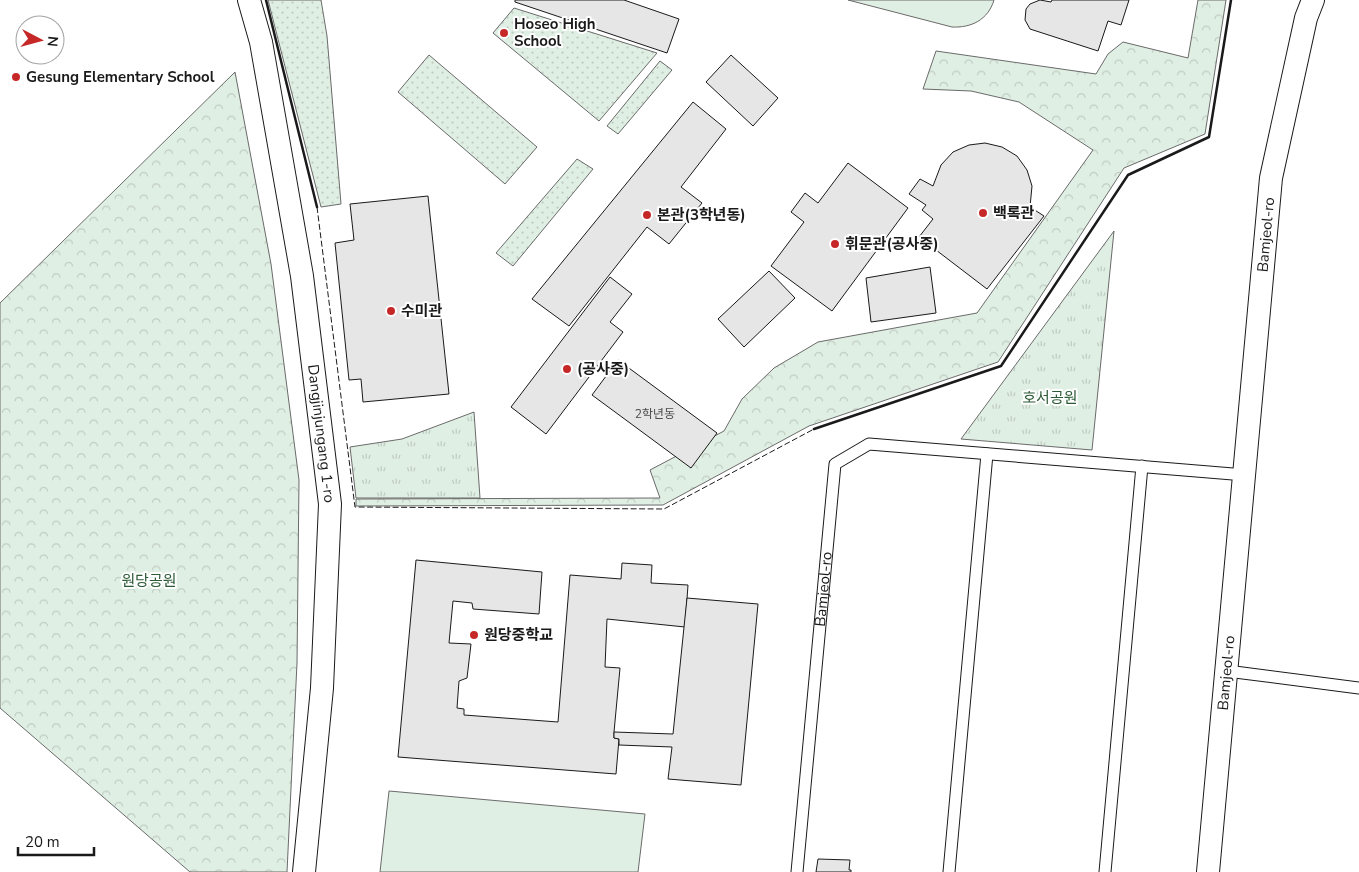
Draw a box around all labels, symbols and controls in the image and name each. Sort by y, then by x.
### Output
place label: Hoseo High School [514,14,596,51]
north arrow [15,15,65,65]
marker: Hoseo High School [498,27,510,39]
text: N [42,35,62,48]
place label: Gesung Elementary School [26,67,215,87]
marker: Gesung Elementary School [10,71,22,83]
street label: Bamjeol-ro [1253,196,1279,273]
place label: 백록관 [993,203,1035,223]
place label: 본관(3학년동) [657,205,746,225]
marker: 백록관 [977,207,989,219]
marker: 본관(3학년동) [641,209,653,221]
place label: 휘문관(공사중) [845,234,939,254]
marker: 휘문관(공사중) [829,238,841,250]
place label: 수미관 [401,301,443,321]
marker: 수미관 [385,305,397,317]
place label: (공사중) [577,359,629,379]
street label: Dangjinjungang 1-ro [303,363,340,504]
marker: (공사중) [561,363,573,375]
park label: 호서공원 [1022,388,1078,408]
house number: 2학년동 [635,406,675,422]
street label: Bamjeol-ro [810,551,837,628]
park label: 원당공원 [121,571,177,591]
place label: 원당중학교 [484,625,553,645]
marker: 원당중학교 [468,629,480,641]
street label: Bamjeol-ro [1213,634,1239,711]
scale bar [18,824,94,856]
text: 20 m [25,832,60,852]

